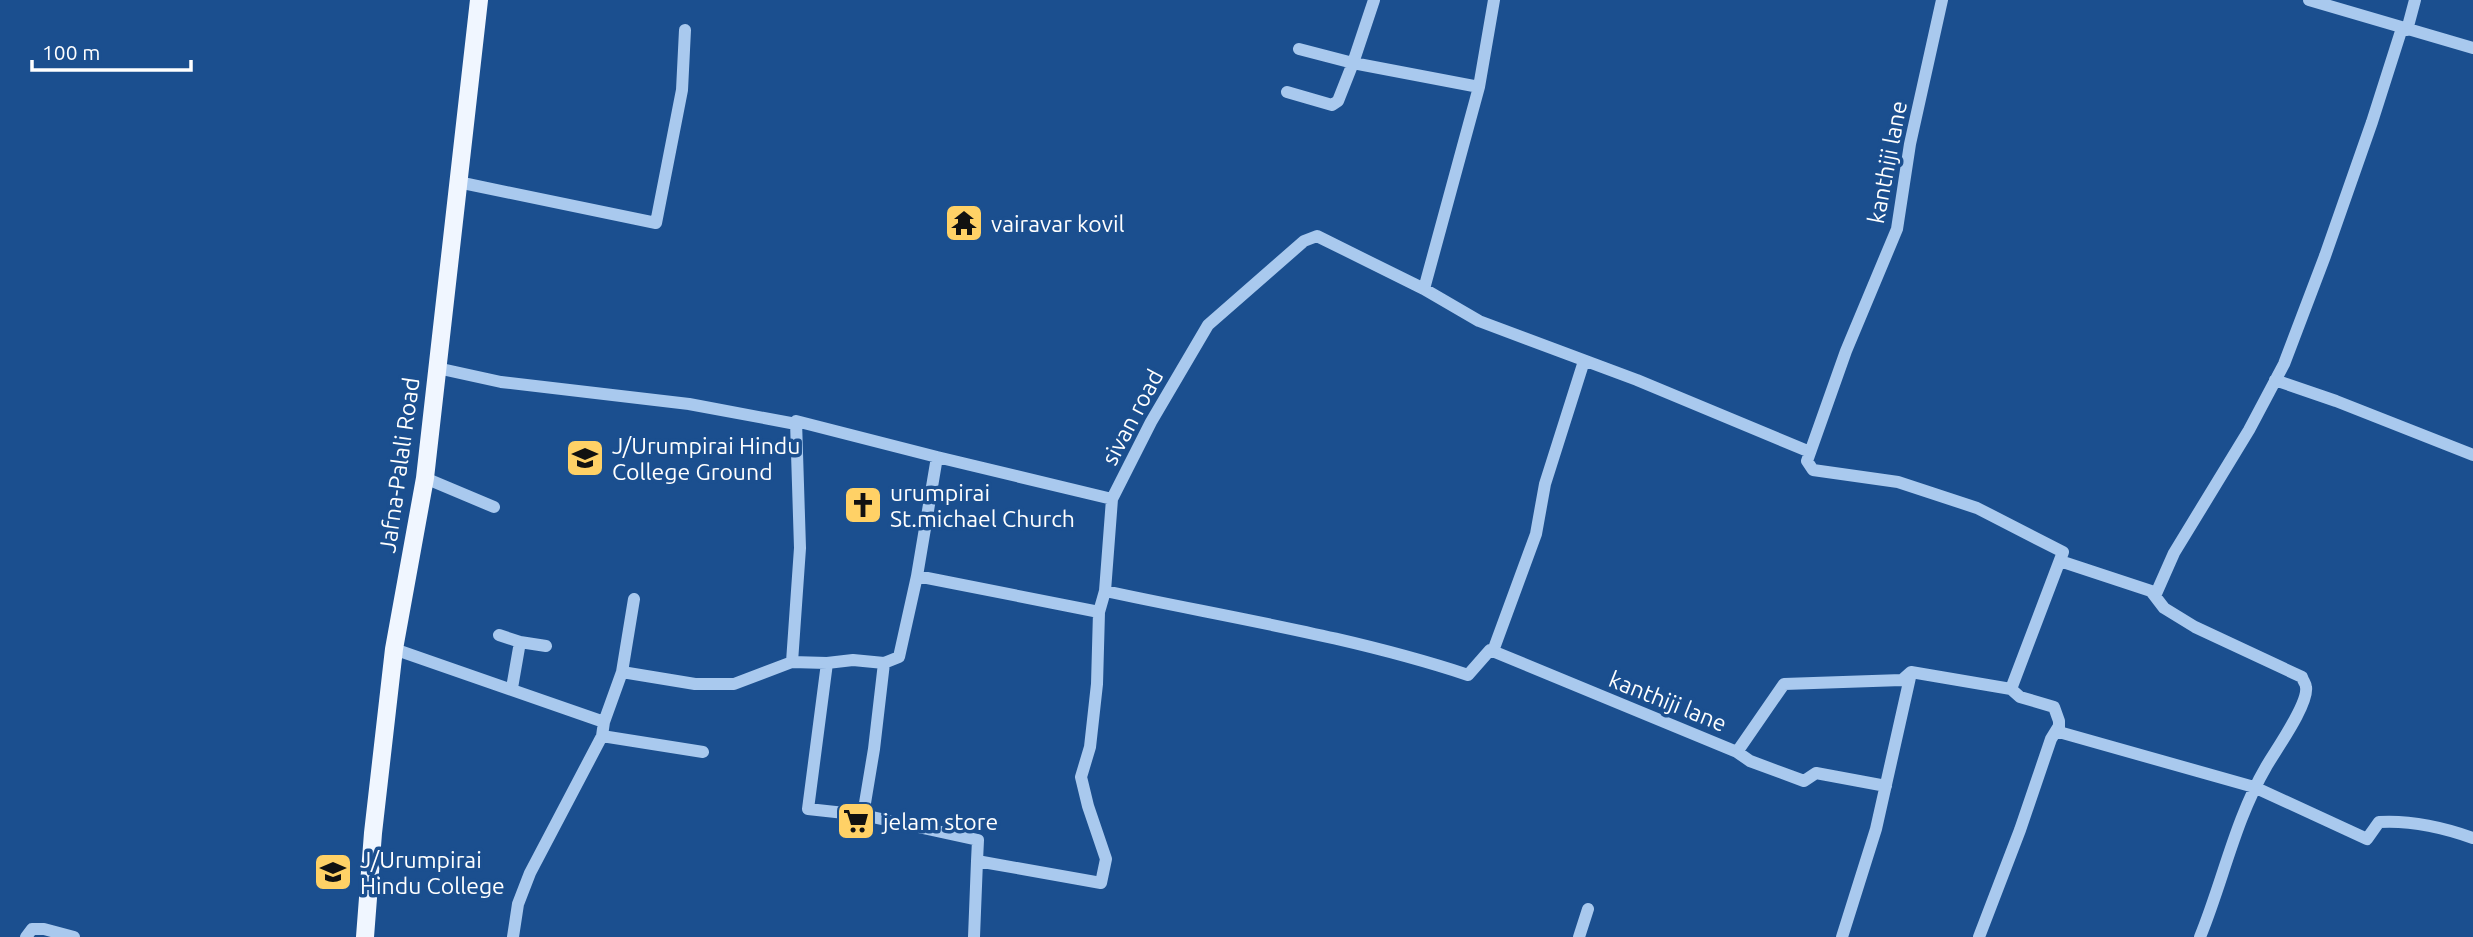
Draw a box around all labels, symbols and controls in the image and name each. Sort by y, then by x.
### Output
scale bar [32,28,191,72]
text: 100 m [42,40,100,64]
street label: kanthiji lane [1863,99,1911,225]
temple icon: vairavar kovil [943,202,985,244]
place label: vairavar kovil [991,211,1125,236]
street label: sivan road [1096,365,1168,469]
street label: Jafna-Palali Road [374,376,424,554]
place label: J/Urumpirai Hindu College Ground [612,433,800,484]
school or university icon: J/Urumpirai Hindu College Ground [564,437,606,479]
place label: urumpirai St.michael Church [890,480,1075,531]
church icon: urumpirai St.michael Church [842,484,884,526]
street label: kanthiji lane [1606,666,1730,736]
supermarket icon: jelam store [835,800,877,842]
place label: jelam store [881,809,998,834]
place label: J/Urumpirai Hindu College [360,847,505,898]
school or university icon: J/Urumpirai Hindu College [312,851,354,893]

